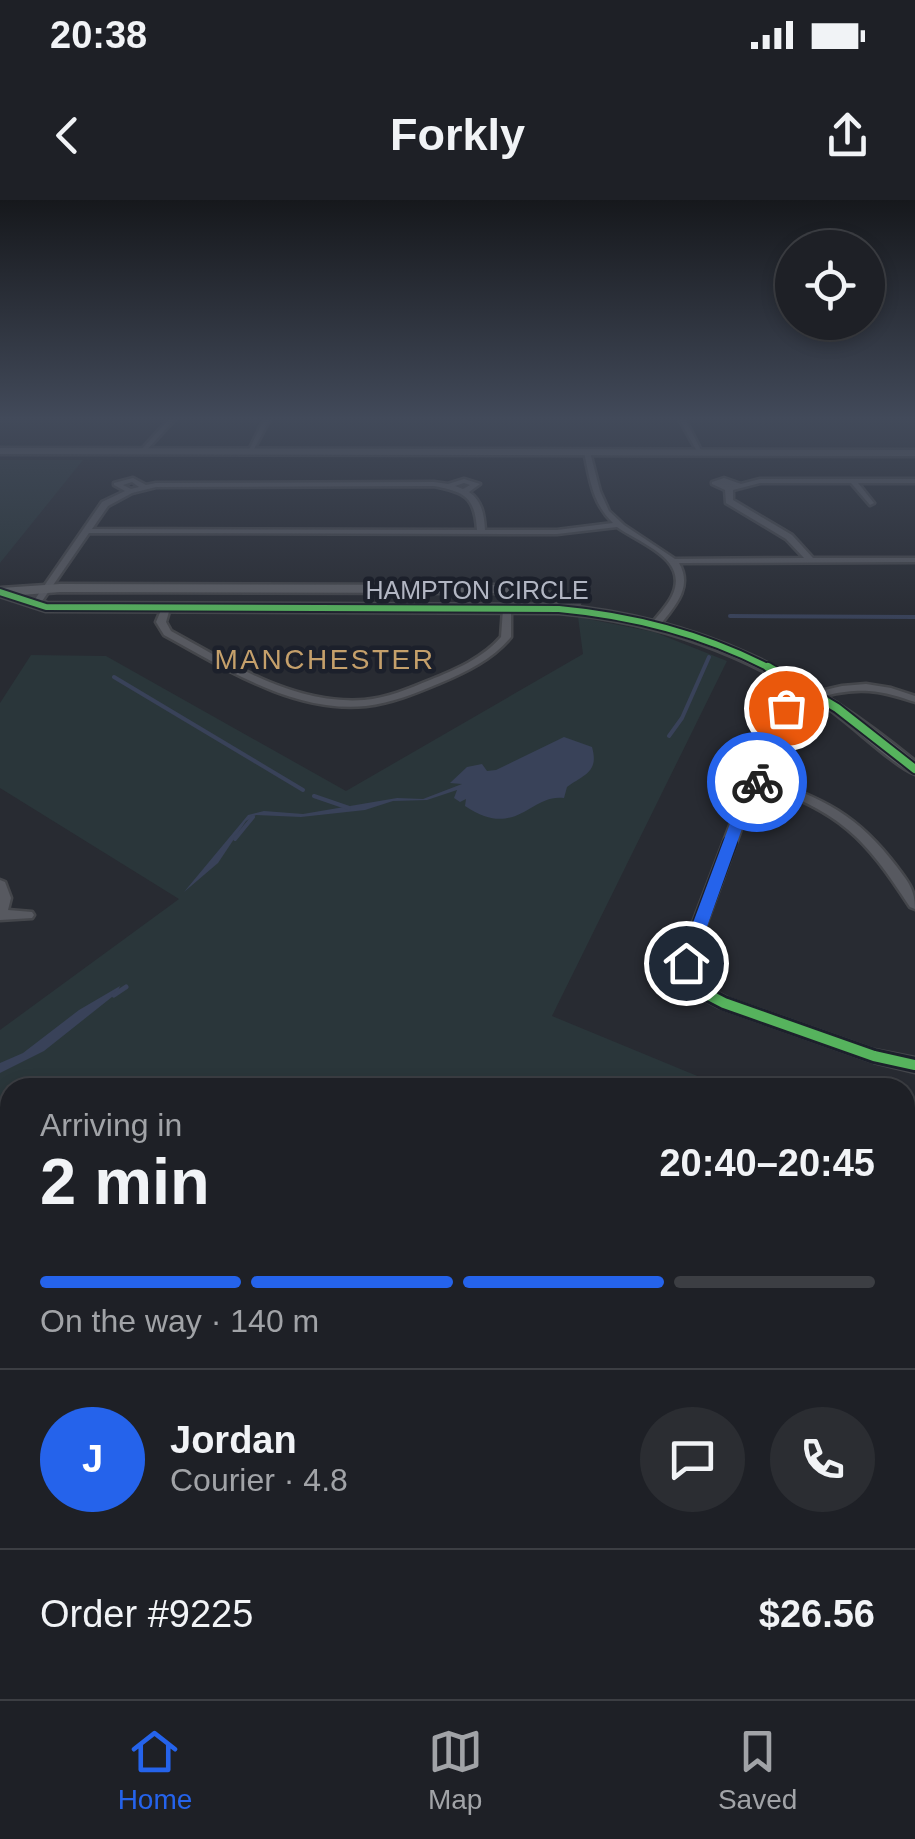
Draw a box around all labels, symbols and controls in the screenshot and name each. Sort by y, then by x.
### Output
text: 20:38 [50,14,147,56]
icon: back [40,108,95,163]
icon: share [820,108,875,163]
text: Forkly [390,109,525,160]
map controls [775,230,885,340]
button: locate [775,230,885,340]
street label: HAMPTON CIRCLE [365,576,589,604]
district label: MANCHESTER [214,644,436,675]
pin [744,666,829,751]
icon: bag [759,681,814,736]
courier [707,732,807,832]
icon: bike [730,755,785,810]
pin [644,921,729,1006]
icon: home [659,936,714,991]
text: Arriving in [40,1107,182,1143]
text: 20:40–20:45 [659,1142,875,1184]
text: 2 min [40,1145,210,1218]
text: On the way · 140 m [40,1303,319,1339]
button: chat [640,1407,745,1512]
button: phone [770,1407,875,1512]
text: Jordan [170,1419,297,1461]
text: J [82,1438,103,1480]
text: Courier · 4.8 [170,1462,348,1498]
text: Order #9225 [40,1593,253,1635]
text: $26.56 [759,1593,875,1635]
tab: Home [118,1724,192,1816]
tab: Map [428,1724,483,1816]
tab: Saved [718,1724,797,1816]

